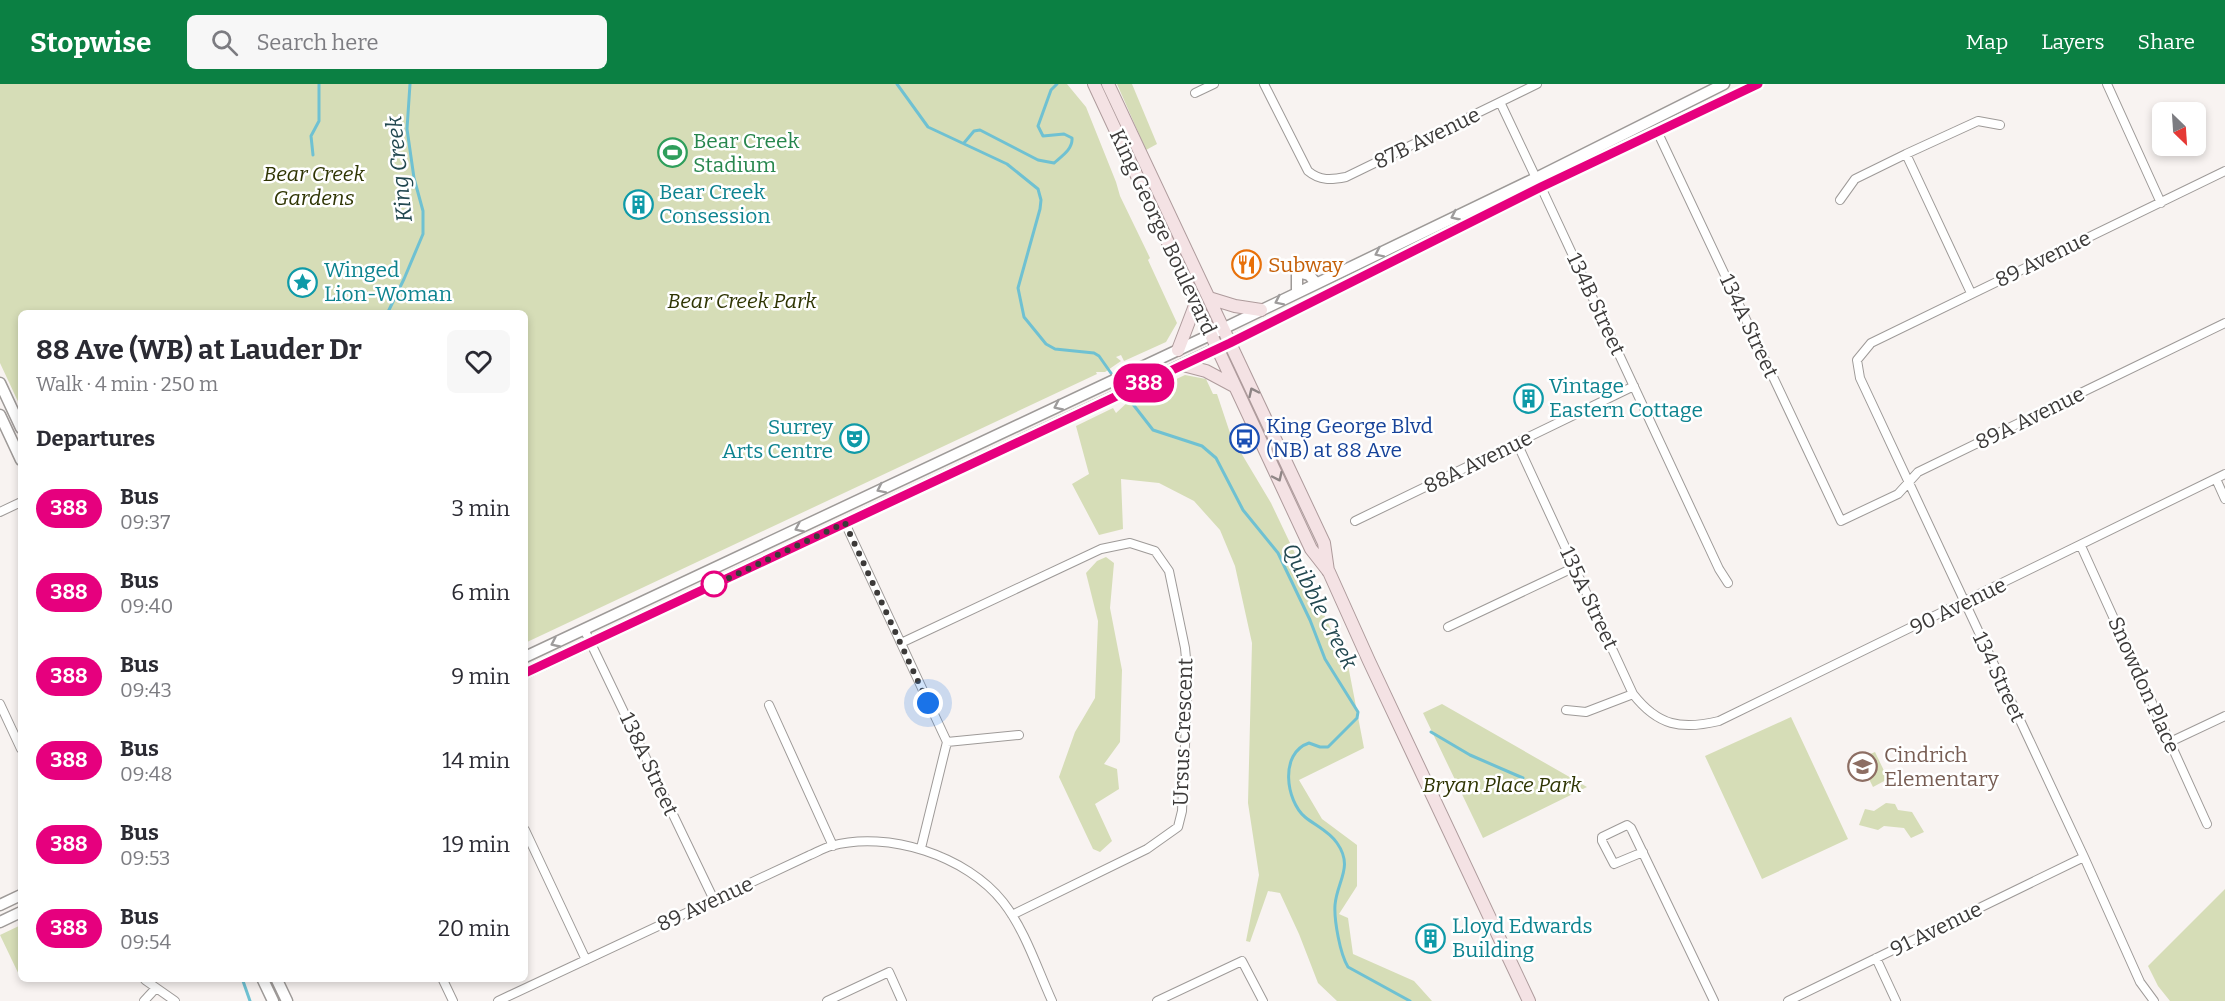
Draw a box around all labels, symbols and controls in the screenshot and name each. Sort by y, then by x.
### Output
search box [187,15,607,69]
text: Stopwise [30,26,151,59]
icon: search [208,26,241,59]
text: Search here [256,29,379,56]
text: Map [1966,29,2008,55]
text: Layers [2041,29,2105,55]
text: Share [2138,29,2195,55]
street label: 87B Avenue [1370,101,1484,175]
north arrow [2152,102,2206,156]
map controls [2152,102,2206,156]
water label: King Creek [380,113,418,223]
street label: King George Boulevard [1104,125,1222,339]
place label: Bear Creek Stadium [693,128,799,178]
sports icon: Bear Creek Stadium [656,137,688,169]
park label: Bear Creek Gardens [263,161,365,211]
place label: Bear Creek Consession [659,179,771,229]
building icon: Bear Creek Consession [622,188,654,220]
one-way arrow [1451,209,1462,221]
street label: 89 Avenue [1991,225,2095,293]
one-way arrow [1374,245,1385,257]
restaurant icon: Subway [1231,249,1263,281]
street label: 134B Street [1561,249,1631,360]
place label: Subway [1268,252,1344,278]
place label: Winged Lion-Woman [324,257,452,307]
place icon: Winged Lion-Woman [287,266,319,298]
street label: 134A Street [1714,270,1784,382]
park label: Bear Creek Park [667,288,817,314]
one-way arrow [1274,294,1285,306]
button: heart [447,330,510,393]
text: 88 Ave (WB) at Lauder Dr [36,333,362,366]
line badge: 388 [1110,364,1178,402]
text: 388 [1125,370,1163,396]
text: Walk · 4 min · 250 m [36,372,218,396]
place label: Vintage Eastern Cottage [1549,373,1703,423]
street label: 89A Avenue [1971,380,2089,456]
building icon: Vintage Eastern Cottage [1512,382,1544,414]
one-way arrow [1249,387,1261,398]
one-way arrow [1054,399,1065,411]
place label: King George Blvd (NB) at 88 Ave [1266,413,1433,463]
place label: Surrey Arts Centre [722,414,834,464]
bus stop icon: King George Blvd (NB) at 88 Ave [1229,422,1261,454]
theatre icon: Surrey Arts Centre [838,423,870,455]
text: Departures [36,425,155,452]
street label: 88A Avenue [1420,425,1536,499]
one-way arrow [1270,471,1282,482]
one-way arrow [877,482,888,494]
text: Bus [120,483,159,510]
text: 388 [50,495,88,521]
text: 3 min [452,495,510,522]
text: 09:37 [120,510,170,534]
one-way arrow [794,521,805,533]
water label: Quibble Creek [1277,539,1364,674]
street label: 135A Street [1554,543,1624,654]
text: Bus [120,567,159,594]
unlabelled marker [701,571,727,597]
street label: 90 Avenue [1906,572,2010,640]
text: 388 [50,579,88,605]
text: 6 min [451,579,510,606]
text: 09:40 [120,594,173,618]
street label: Snowdon Place [2102,613,2186,757]
street label: 134 Street [1967,628,2031,726]
one-way arrow [550,635,561,647]
text: Bus [120,651,159,678]
street label: Ursus Crescent [1167,657,1199,806]
text: 388 [50,663,88,689]
text: 9 min [451,663,510,690]
text: 09:43 [120,678,172,702]
your location [913,688,943,718]
street label: 138A Street [614,708,684,820]
text: Bus [120,735,159,762]
place label: Cindrich Elementary [1884,742,2000,792]
text: 388 [50,747,88,773]
text: 14 min [442,747,510,774]
school or university icon: Cindrich Elementary [1847,751,1879,783]
text: 09:48 [120,762,172,786]
park label: Bryan Place Park [1422,772,1582,798]
text: Bus [120,819,159,846]
text: 388 [50,831,88,857]
text: 19 min [442,831,510,858]
text: 09:53 [120,846,170,870]
street label: 89 Avenue [653,870,757,938]
street label: 91 Avenue [1886,896,1986,962]
text: Bus [120,903,159,930]
place label: Lloyd Edwards Building [1452,913,1593,963]
text: 388 [50,915,88,941]
text: 20 min [438,915,510,942]
building icon: Lloyd Edwards Building [1415,922,1447,954]
text: 09:54 [120,930,171,954]

